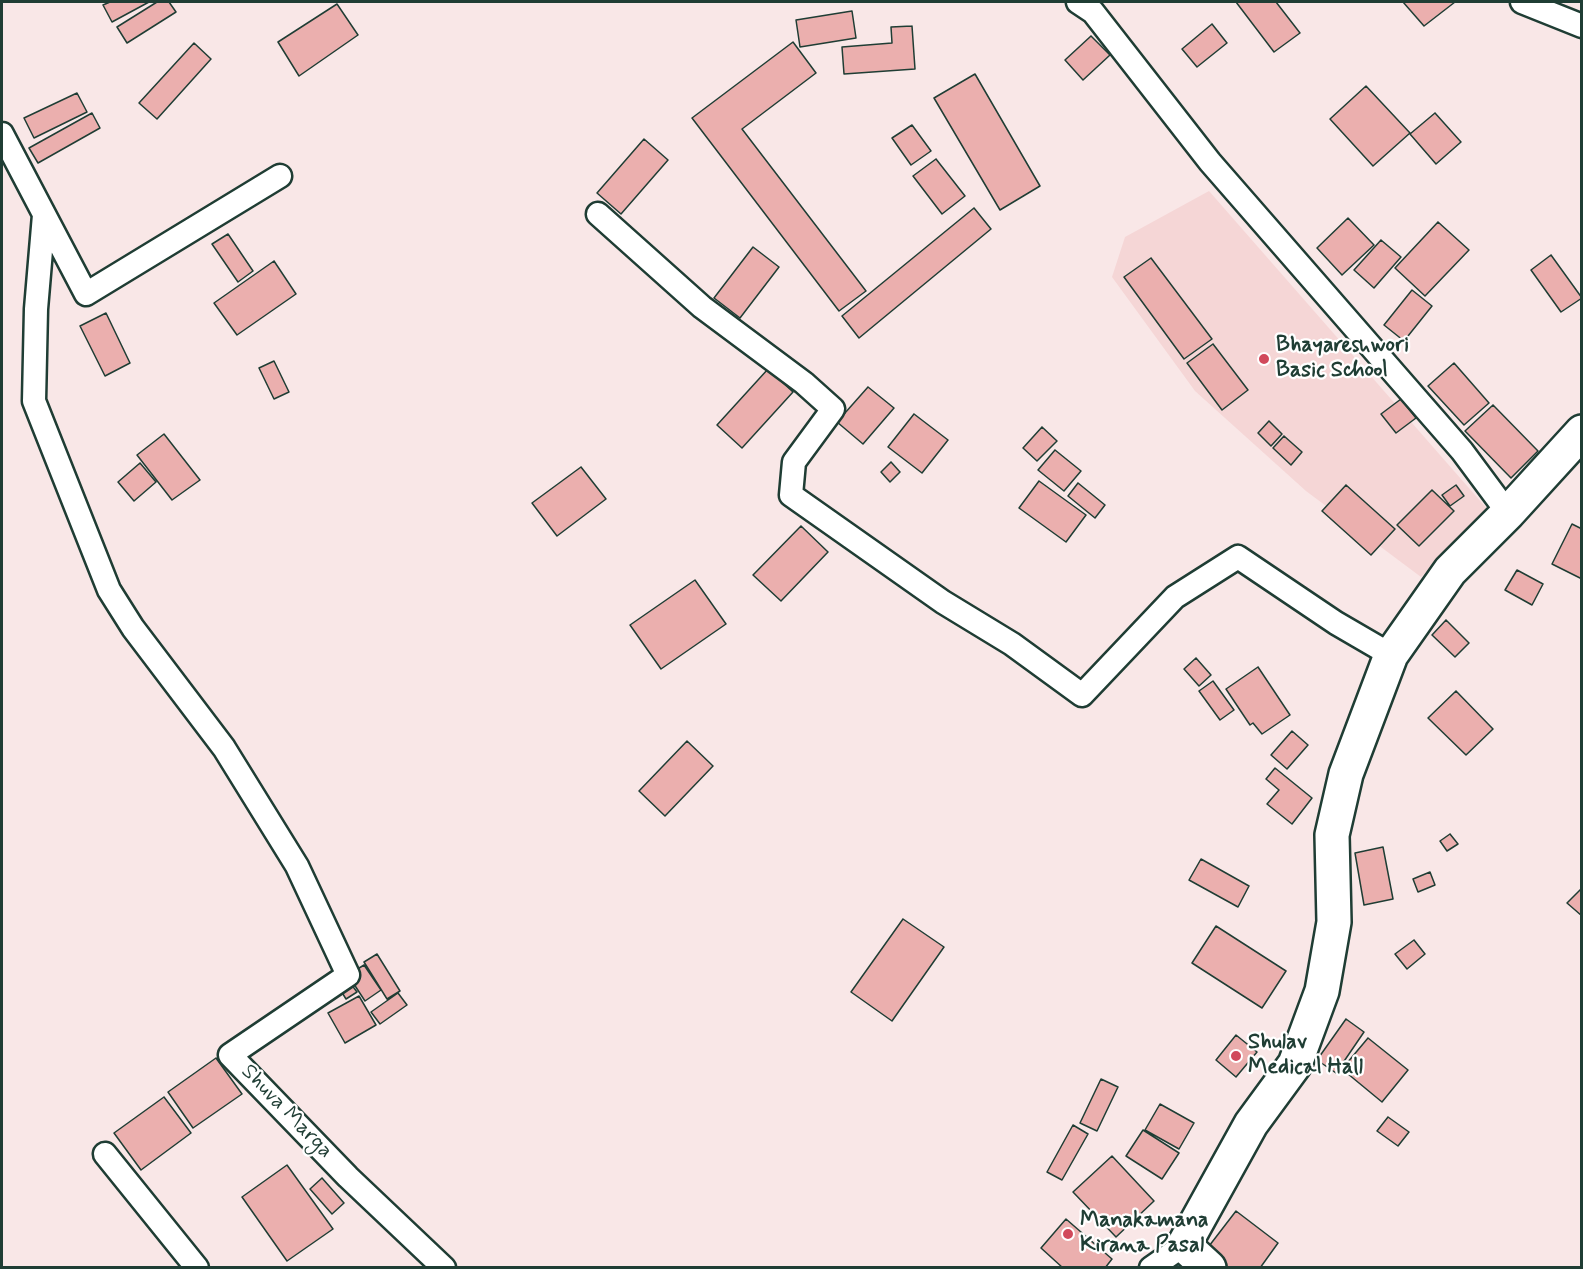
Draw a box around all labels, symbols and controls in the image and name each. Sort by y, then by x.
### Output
place label: Bhayareshwori Basic School [1276,333,1409,384]
marker: Bhayareshwori Basic School [1257,352,1271,366]
place label: Shulav Medical Hall [1248,1030,1363,1082]
marker: Shulav Medical Hall [1229,1049,1243,1063]
street label: Shuva Marga [235,1059,337,1165]
place label: Manakamana Kirana Pasal [1080,1208,1209,1260]
marker: Manakamana Kirana Pasal [1061,1227,1075,1241]

